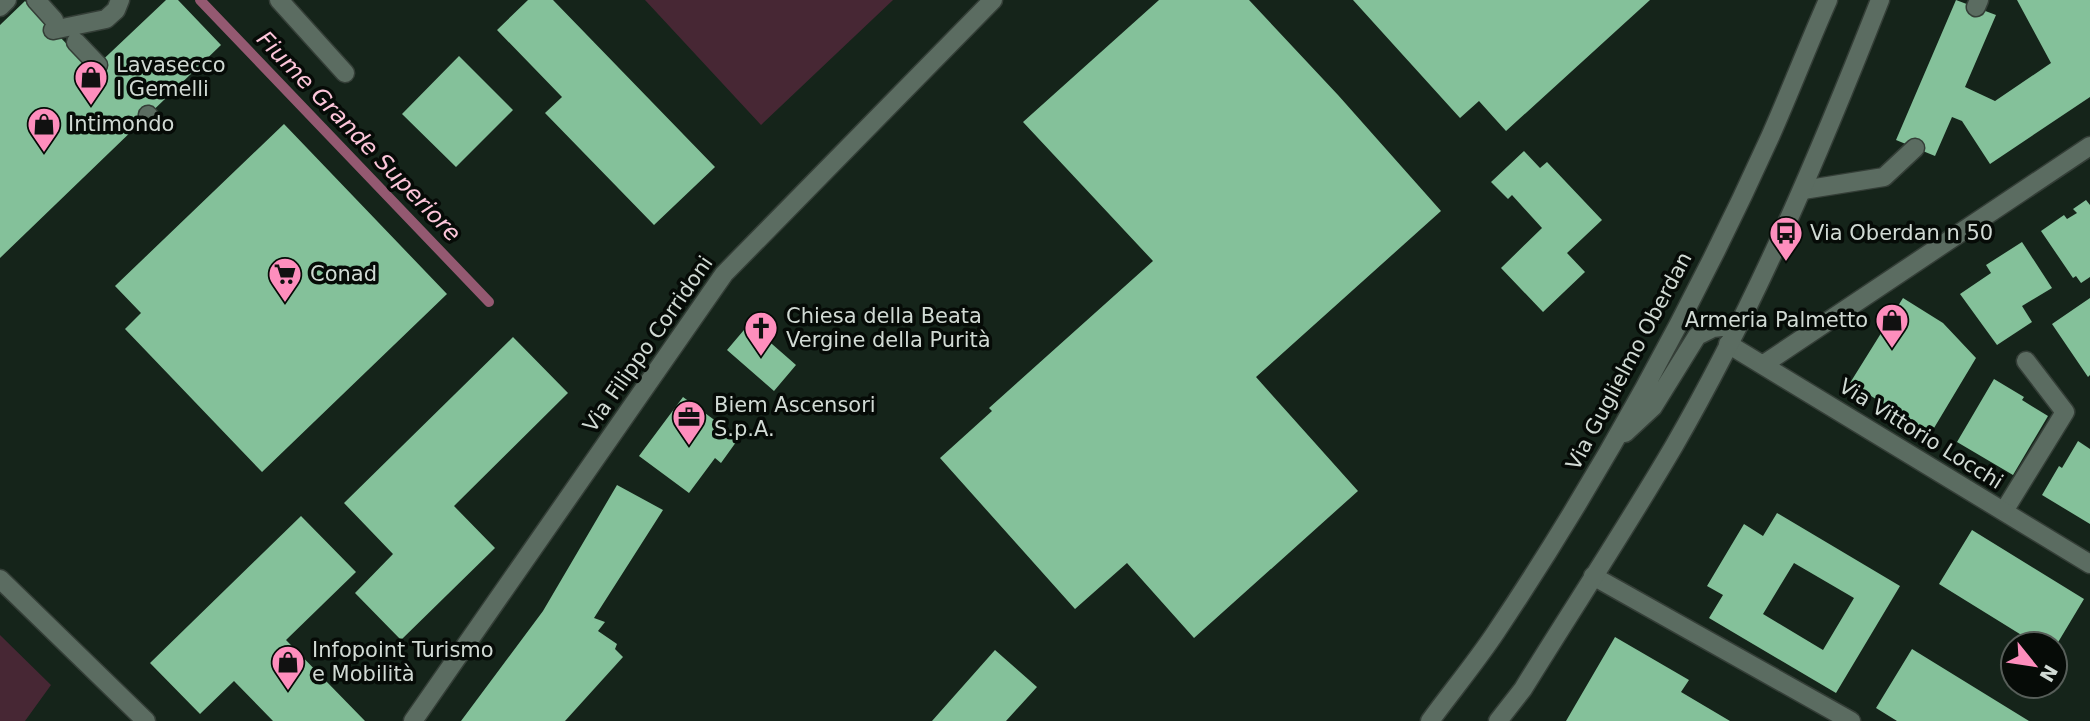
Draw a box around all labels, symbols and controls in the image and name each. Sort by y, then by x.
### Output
water label: Fiume Grande Superiore [252,26,466,246]
place label: Lavasecco I Gemelli [116,53,226,101]
shop icon: Lavasecco I Gemelli [72,58,110,107]
shop icon: Intimondo [25,105,63,154]
place label: Intimondo [68,112,174,136]
bus stop icon: Via Oberdan n 50 [1767,214,1805,263]
place label: Via Oberdan n 50 [1810,221,1993,245]
street label: Via Guglielmo Oberdan [1561,248,1697,474]
street label: Via Filippo Corridoni [578,251,718,437]
supermarket icon: Conad [266,255,304,304]
place label: Conad [310,262,377,286]
shop icon: Armeria Palmetto [1873,301,1911,350]
place label: Chiesa della Beata Vergine della Purità [786,304,991,352]
place label: Armeria Palmetto [1685,308,1868,332]
church icon: Chiesa della Beata Vergine della Purità [742,309,780,358]
street label: Via Vittorio Locchi [1835,374,2007,494]
place label: Biem Ascensori S.p.A. [714,393,876,441]
office icon: Biem Ascensori S.p.A. [670,398,708,447]
north arrow [1999,630,2069,700]
place label: Infopoint Turismo e Mobilità [312,638,494,686]
shop icon: Infopoint Turismo e Mobilità [269,643,307,692]
text: N [2035,661,2062,686]

